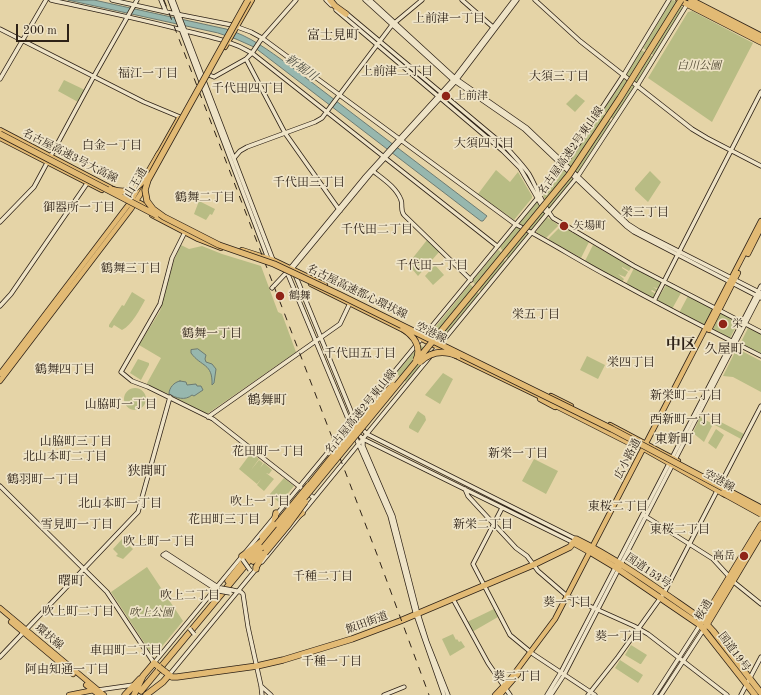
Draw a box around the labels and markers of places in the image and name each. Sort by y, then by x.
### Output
place label: 上前津 [455,89,488,103]
marker: 上前津 [440,90,452,102]
place label: 矢場町 [573,219,606,233]
marker: 矢場町 [558,220,570,232]
place label: 鶴舞 [289,289,311,303]
marker: 鶴舞 [274,290,286,302]
place label: 栄 [732,317,743,331]
marker: 栄 [717,318,729,330]
place label: 高岳 [713,549,735,563]
marker: 高岳 [738,550,750,562]

